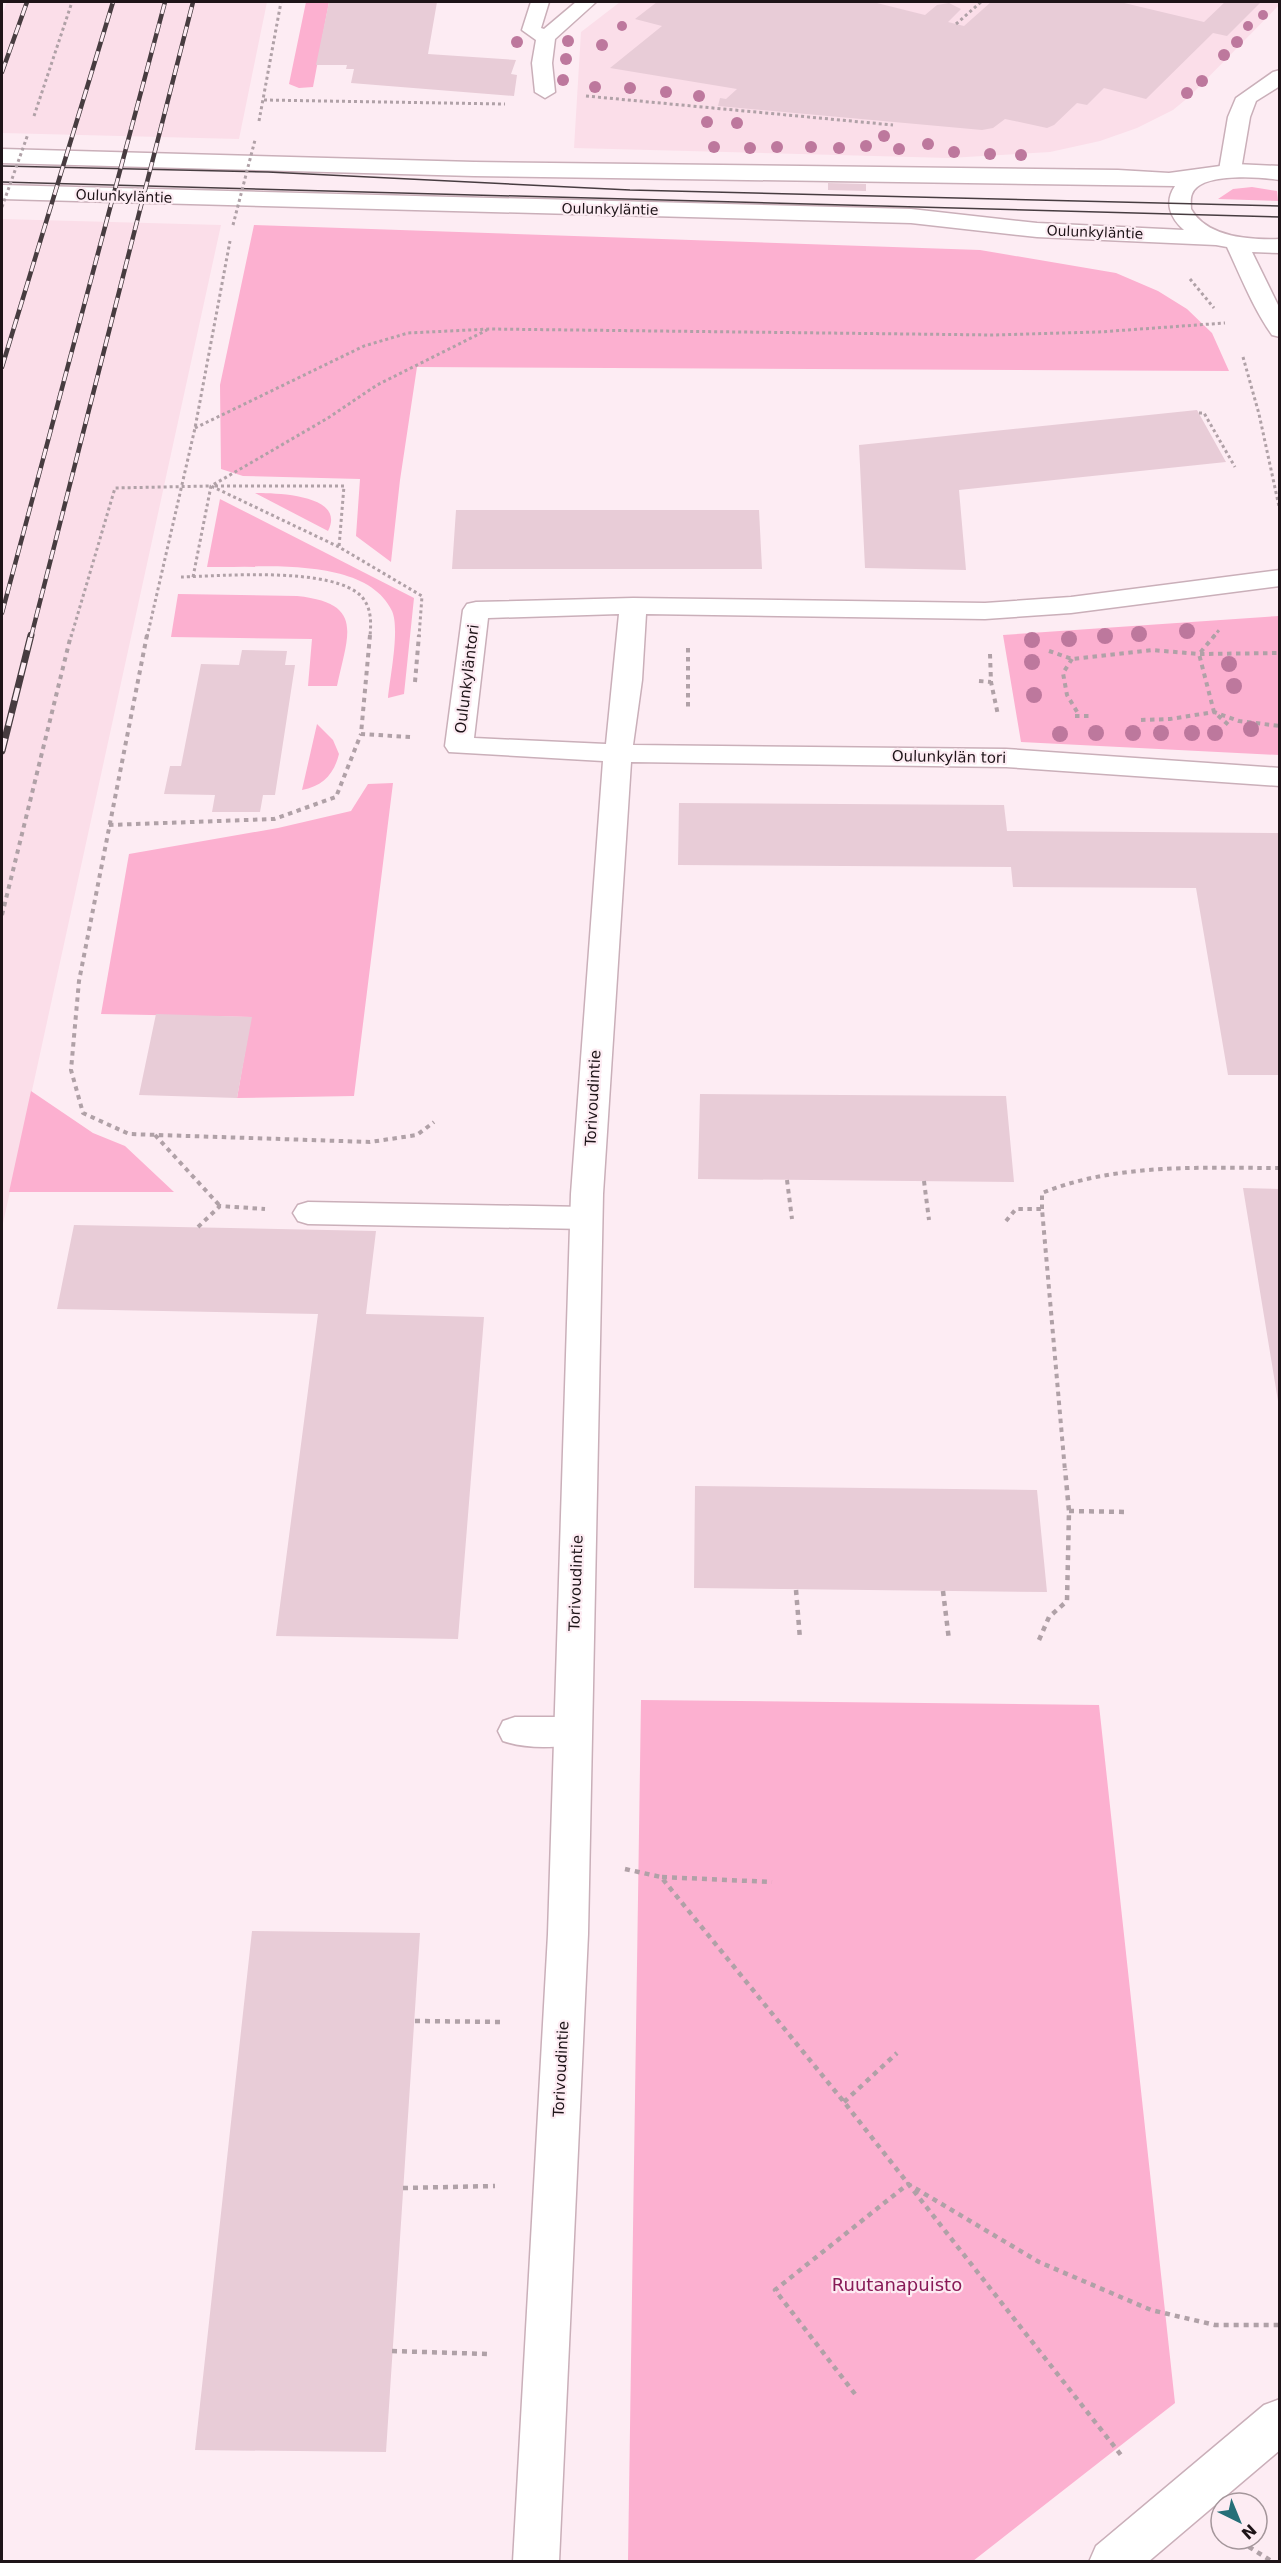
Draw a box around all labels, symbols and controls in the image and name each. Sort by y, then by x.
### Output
street label: Oulunkyläntie [75,186,173,206]
street label: Oulunkyläntie [561,200,659,218]
street label: Oulunkyläntie [1046,222,1144,242]
street label: Oulunkyläntori [451,623,483,735]
street label: Oulunkylän tori [892,747,1006,767]
street label: Torivoudintie [581,1050,605,1147]
street label: Torivoudintie [565,1535,587,1632]
street label: Torivoudintie [549,2021,573,2118]
park label: Ruutanapuisto [832,2274,962,2295]
north arrow [1209,2491,1269,2551]
text: N [1238,2520,1260,2543]

